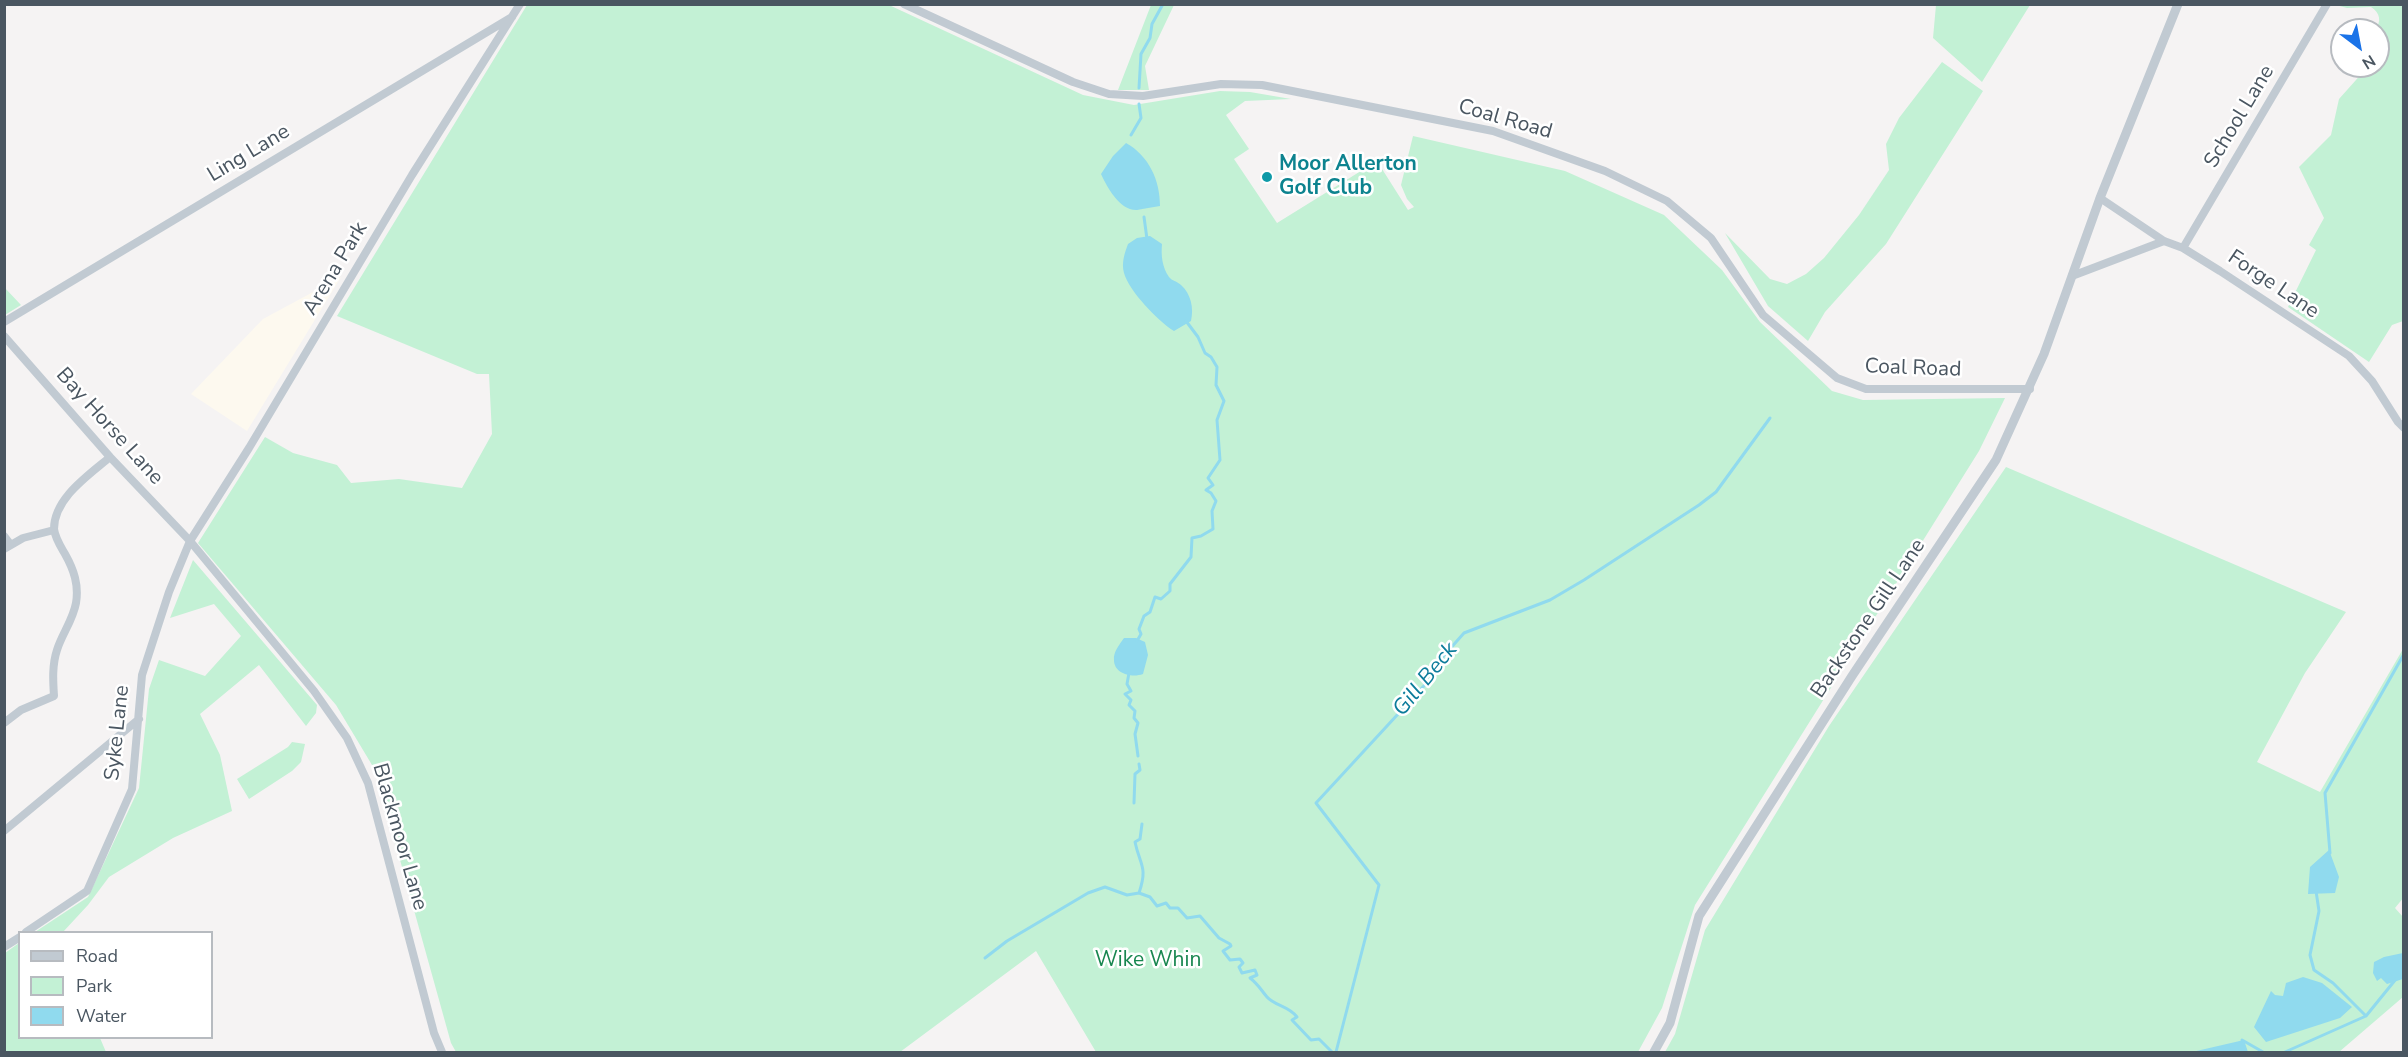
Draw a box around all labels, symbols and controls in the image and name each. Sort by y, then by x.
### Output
north arrow [2330,18,2390,78]
text: N [2358,49,2379,74]
street label: School Lane [2200,61,2280,173]
street label: Coal Road [1455,95,1555,145]
street label: Ling Lane [203,120,295,188]
place label: Moor Allerton Golf Club [1279,152,1417,202]
marker: Moor Allerton Golf Club [1260,170,1274,184]
street label: Arena Park [298,218,374,320]
street label: Forge Lane [2223,245,2323,325]
street label: Coal Road [1864,355,1962,383]
street label: Bay Horse Lane [50,363,168,491]
street label: Backstone Gill Lane [1806,535,1932,703]
water label: Gill Beck [1388,638,1464,722]
street label: Syke Lane [100,684,136,782]
street label: Blackmoor Lane [366,761,432,913]
legend [18,931,213,1039]
text: Road [76,944,118,968]
park label: Wike Whin [1095,948,1201,974]
text: Park [76,974,112,998]
text: Water [76,1004,127,1028]

